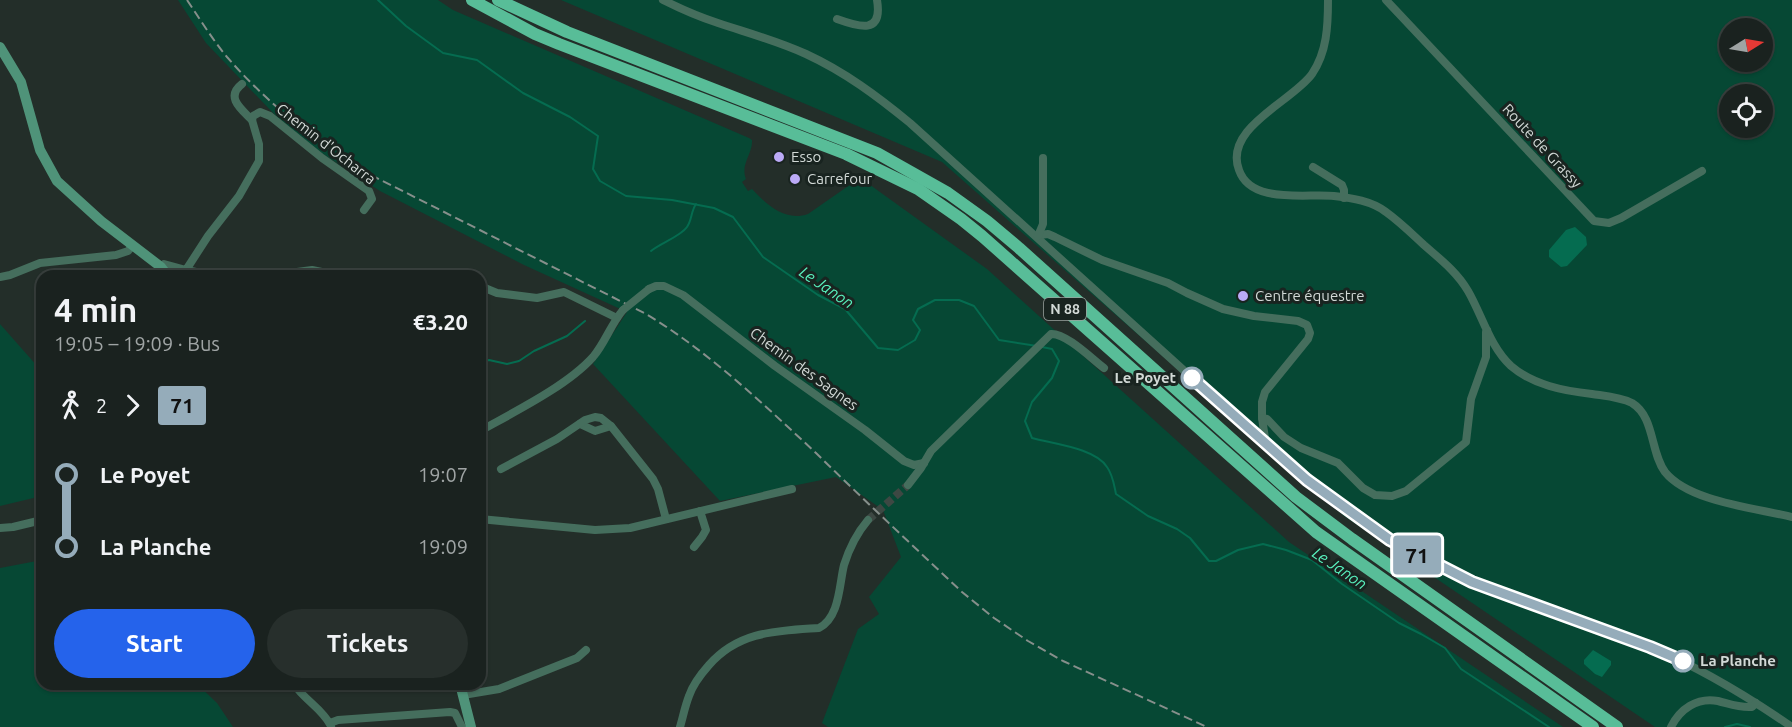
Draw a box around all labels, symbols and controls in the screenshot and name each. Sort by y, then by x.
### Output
north arrow [1719,18,1773,72]
map controls [1719,18,1773,138]
button: locate [1719,84,1773,138]
street label: Chemin d'Ocharra [273,100,379,187]
street label: Route de Grassy [1499,100,1586,191]
place label: Esso [791,148,821,165]
marker: Esso [772,150,786,164]
place label: Carrefour [807,170,873,187]
marker: Carrefour [788,172,802,186]
water label: Le Janon [796,262,858,312]
place label: Centre équestre [1255,287,1365,304]
marker: Centre équestre [1236,289,1250,303]
text: 4 min [54,291,137,328]
road number: N 88 [1044,298,1086,320]
text: €3.20 [413,309,468,334]
street label: Chemin des Sagnes [747,324,862,413]
text: 19:05 – 19:09 · Bus [54,332,220,355]
marker: Le Poyet [1181,367,1203,389]
place label: Le Poyet [1114,369,1177,386]
icon: walk [54,389,87,422]
icon: forward [116,389,149,422]
text: 71 [170,393,194,417]
text: 2 [96,394,107,417]
text: Le Poyet [100,462,190,487]
text: 19:07 [418,463,468,486]
text: La Planche [100,534,211,559]
text: 19:09 [418,535,468,558]
line badge: 71 [1390,536,1444,574]
water label: Le Janon [1309,543,1371,593]
text: 71 [1405,543,1429,567]
button: Start [54,609,255,678]
button: Tickets [267,609,468,678]
marker: La Planche [1672,650,1694,672]
place label: La Planche [1700,652,1776,669]

